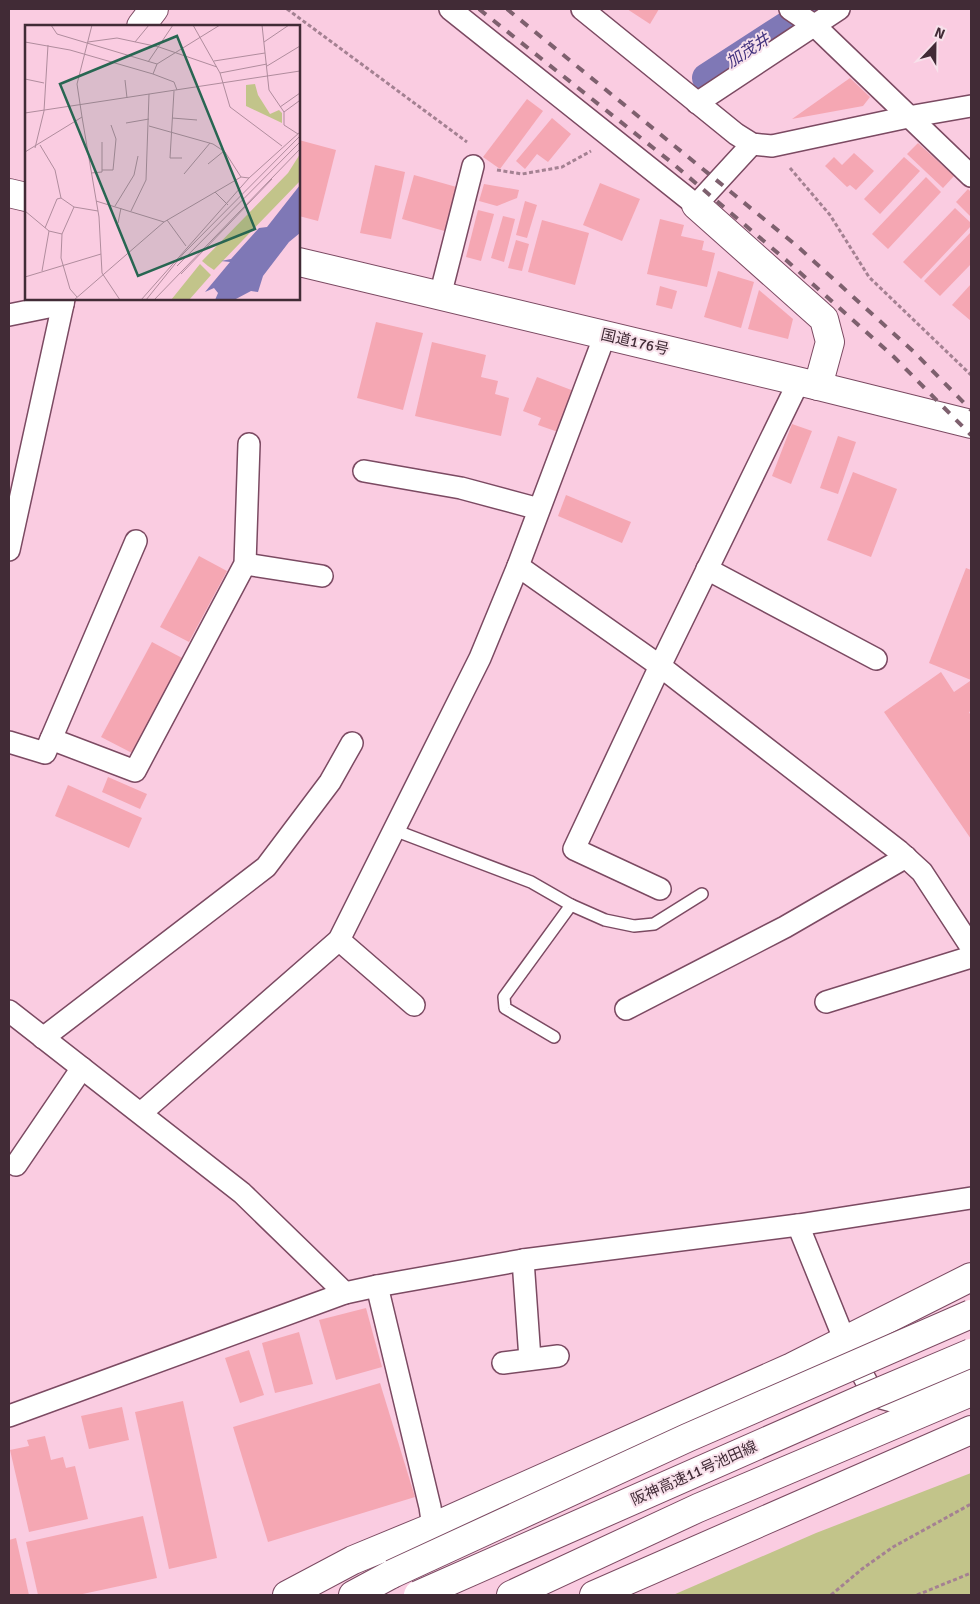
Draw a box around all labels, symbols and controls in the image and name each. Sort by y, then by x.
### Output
north arrow [910,20,960,70]
text: N [932,24,947,43]
inset map [25,25,300,300]
water label: 加茂井 [722,28,775,72]
street label: 国道176号 [599,325,671,359]
street label: 阪神高速11号池田線 [628,1437,760,1509]

